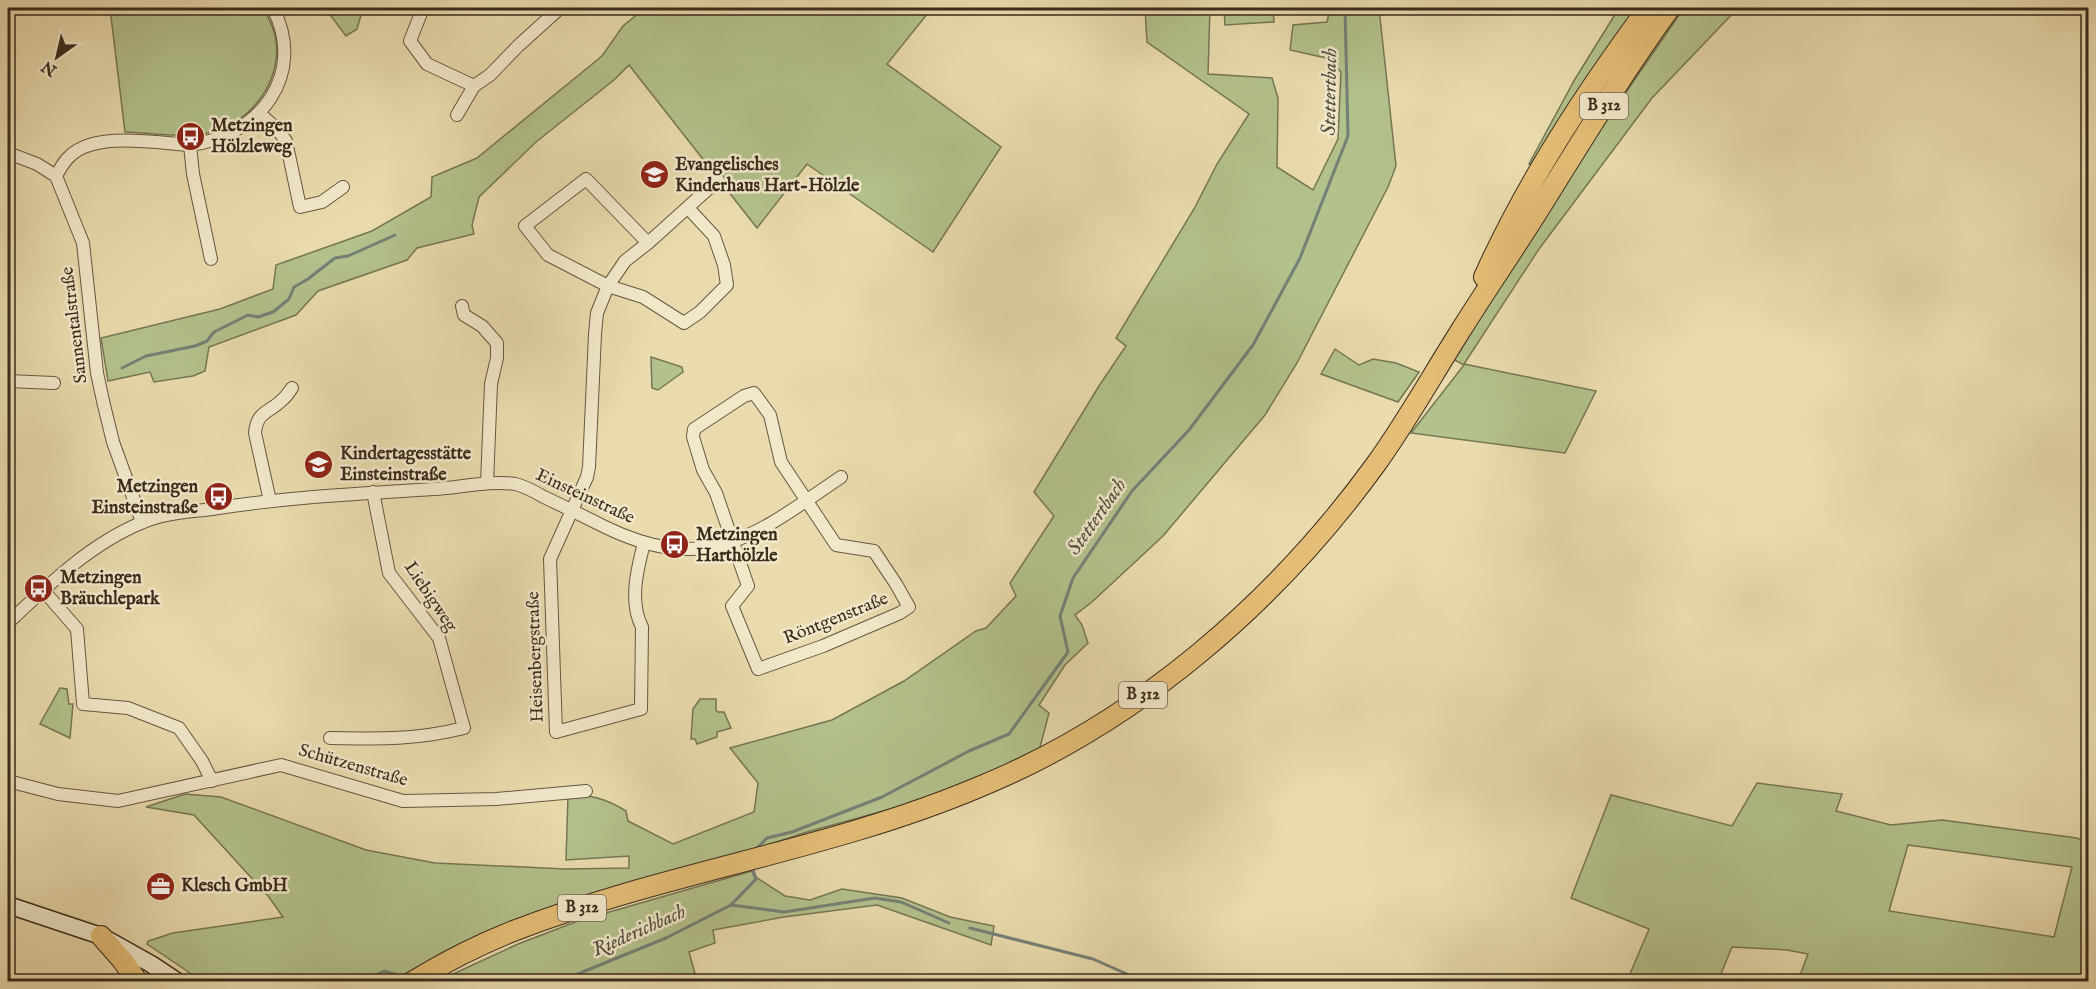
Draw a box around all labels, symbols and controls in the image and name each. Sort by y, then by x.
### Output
north arrow [27,27,87,87]
water label: Stettertbach [1317,47,1343,136]
text: N [38,56,62,80]
road number: B 312 [1580,93,1628,119]
place label: Metzingen Hölzleweg [211,115,293,159]
bus stop icon: Metzingen Hölzleweg [174,120,206,152]
place label: Evangelisches Kinderhaus Hart-Hölzle [675,154,860,198]
school or university icon: Evangelisches Kinderhaus Hart-Hölzle [638,159,670,191]
street label: Sannentalstraße [56,265,94,385]
place label: Kindertagesstätte Einsteinstraße [340,443,472,487]
school or university icon: Kindertagesstätte Einsteinstraße [303,448,335,480]
street label: Einsteinstraße [532,464,638,530]
water label: Stettertbach [1062,474,1133,560]
place label: Metzingen Einsteinstraße [92,476,199,520]
bus stop icon: Metzingen Einsteinstraße [203,481,235,513]
place label: Metzingen Harthölzle [696,524,778,568]
bus stop icon: Metzingen Harthölzle [659,529,691,561]
street label: Liebigweg [398,557,462,637]
place label: Metzingen Bräuchlepark [60,567,161,611]
bus stop icon: Metzingen Bräuchlepark [23,572,55,604]
street label: Röntgenstraße [780,588,892,650]
street label: Heisenbergstraße [522,591,550,723]
road number: B 312 [1119,682,1167,708]
street label: Schützenstraße [296,739,410,793]
office icon: Klesch GmbH [144,870,176,902]
place label: Klesch GmbH [181,875,288,898]
road number: B 312 [558,895,606,921]
water label: Riederichbach [588,899,690,963]

